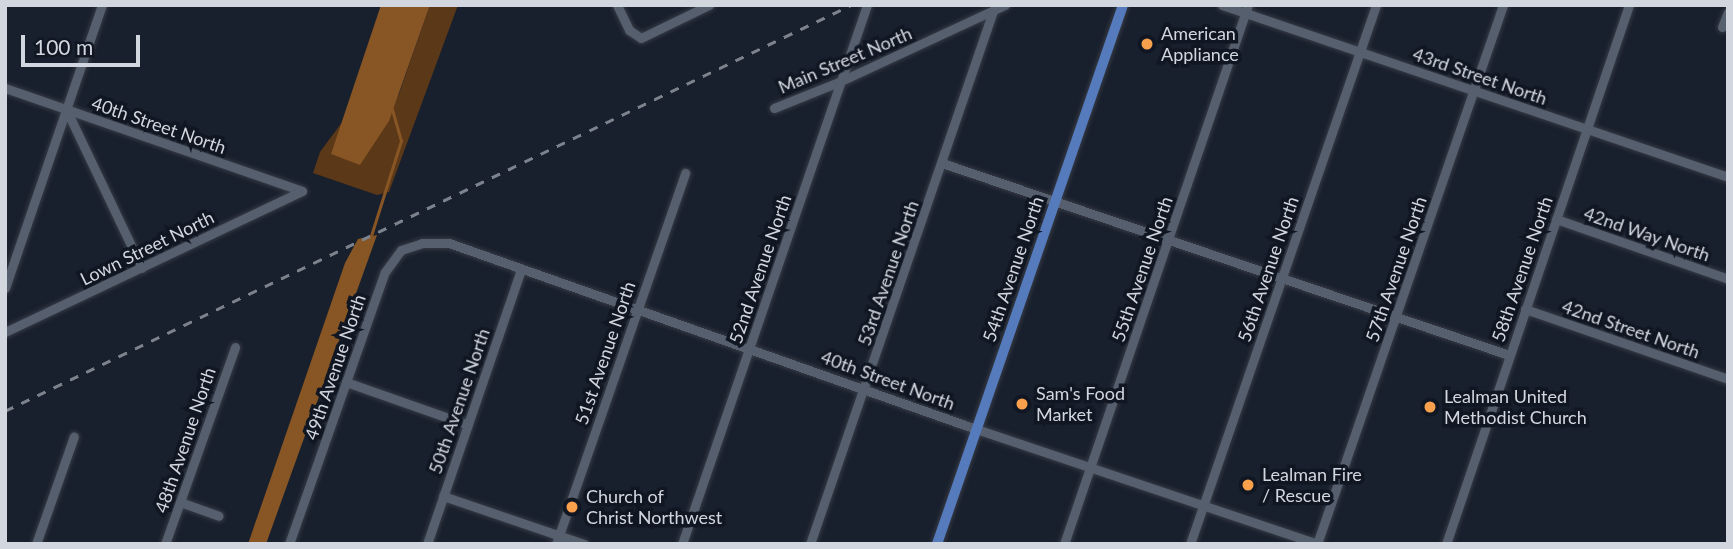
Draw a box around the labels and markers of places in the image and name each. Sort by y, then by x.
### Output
place label: American Appliance [1161,23,1239,66]
marker: American Appliance [1139,36,1155,52]
place label: Sam's Food Market [1036,383,1125,426]
place label: Lealman United Methodist Church [1444,386,1587,428]
marker: Sam's Food Market [1014,396,1030,412]
marker: Lealman United Methodist Church [1422,399,1438,415]
place label: Lealman Fire / Rescue [1262,464,1362,506]
marker: Lealman Fire / Rescue [1240,477,1256,493]
place label: Church of Christ Northwest [586,486,722,528]
marker: Church of Christ Northwest [564,499,580,515]

